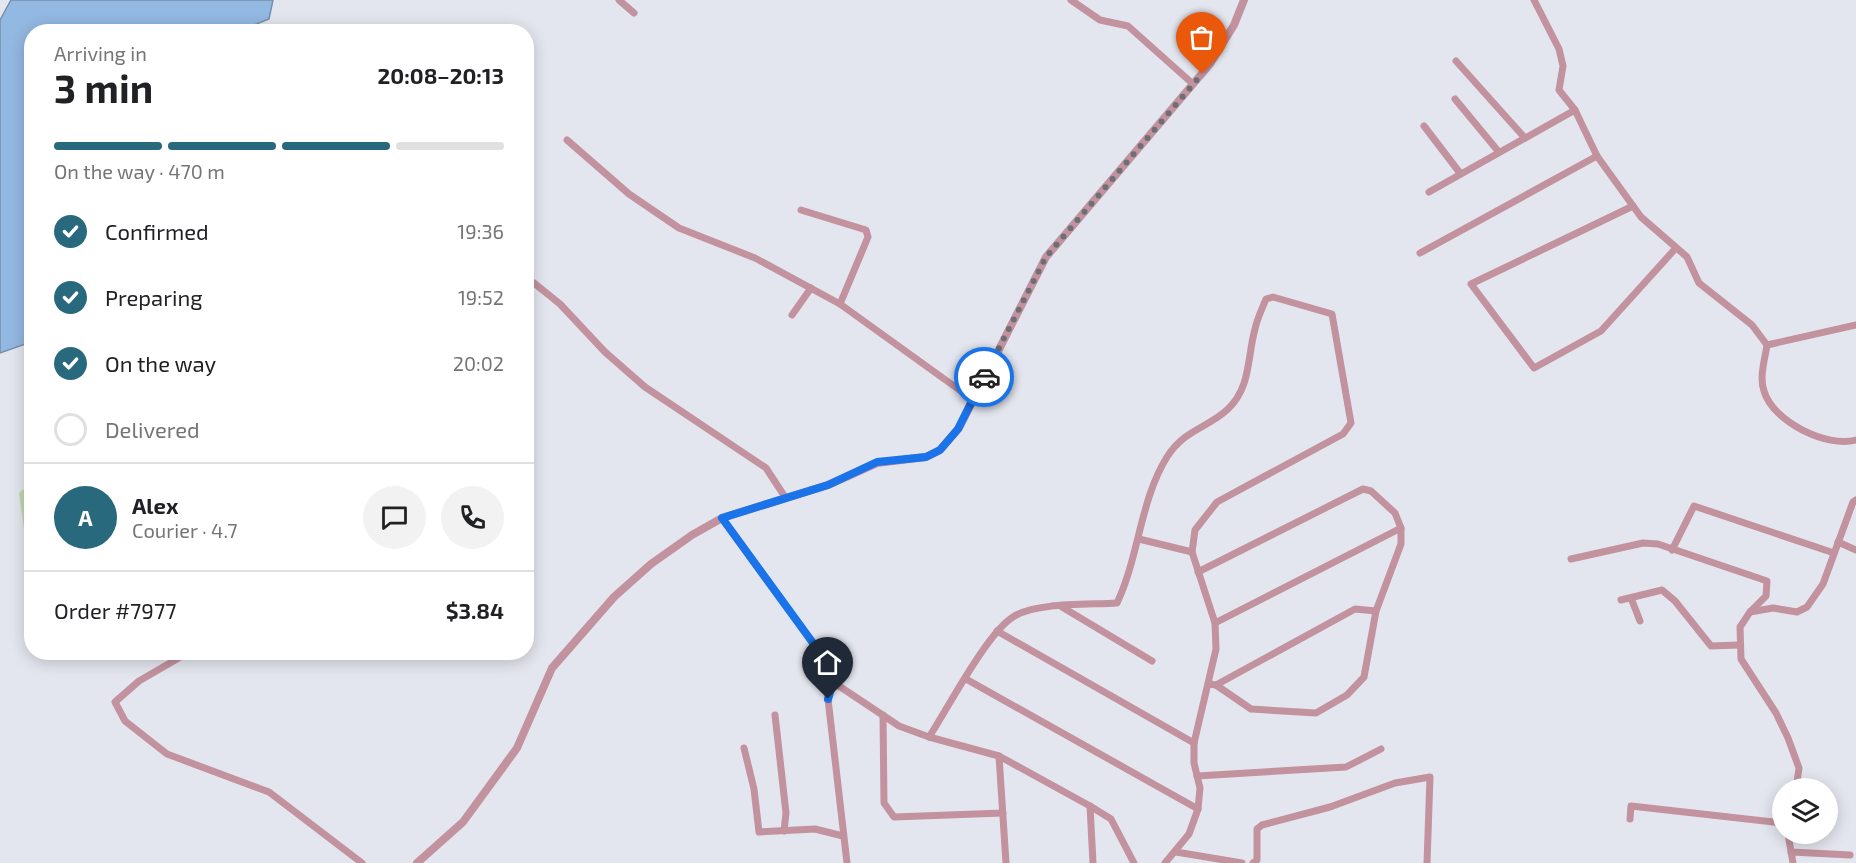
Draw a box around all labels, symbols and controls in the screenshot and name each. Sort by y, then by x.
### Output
pin [1176,12,1227,74]
icon: bag [1185,21,1218,54]
text: Arriving in [54,41,147,65]
text: 20:08–20:13 [377,62,504,88]
text: 3 min [54,64,153,111]
text: On the way · 470 m [54,159,225,183]
icon: check [54,215,87,248]
text: Confirmed [105,218,209,244]
text: 19:36 [457,219,504,243]
icon: check [54,281,87,314]
text: Preparing [105,284,203,310]
text: 19:52 [458,285,504,309]
icon: check [54,347,87,380]
courier [954,347,1014,407]
text: On the way [105,350,216,376]
text: 20:02 [453,351,504,375]
icon: car [968,361,1001,394]
text: Delivered [105,416,200,442]
button: chat [363,486,426,549]
button: phone [441,486,504,549]
text: Alex [132,492,178,518]
text: A [78,504,93,530]
text: Courier · 4.7 [132,518,238,542]
text: Order #7977 [54,597,176,623]
text: $3.84 [446,597,504,623]
pin [802,637,853,699]
icon: home [811,646,844,679]
map controls [1772,778,1838,844]
button: layers [1772,778,1838,844]

